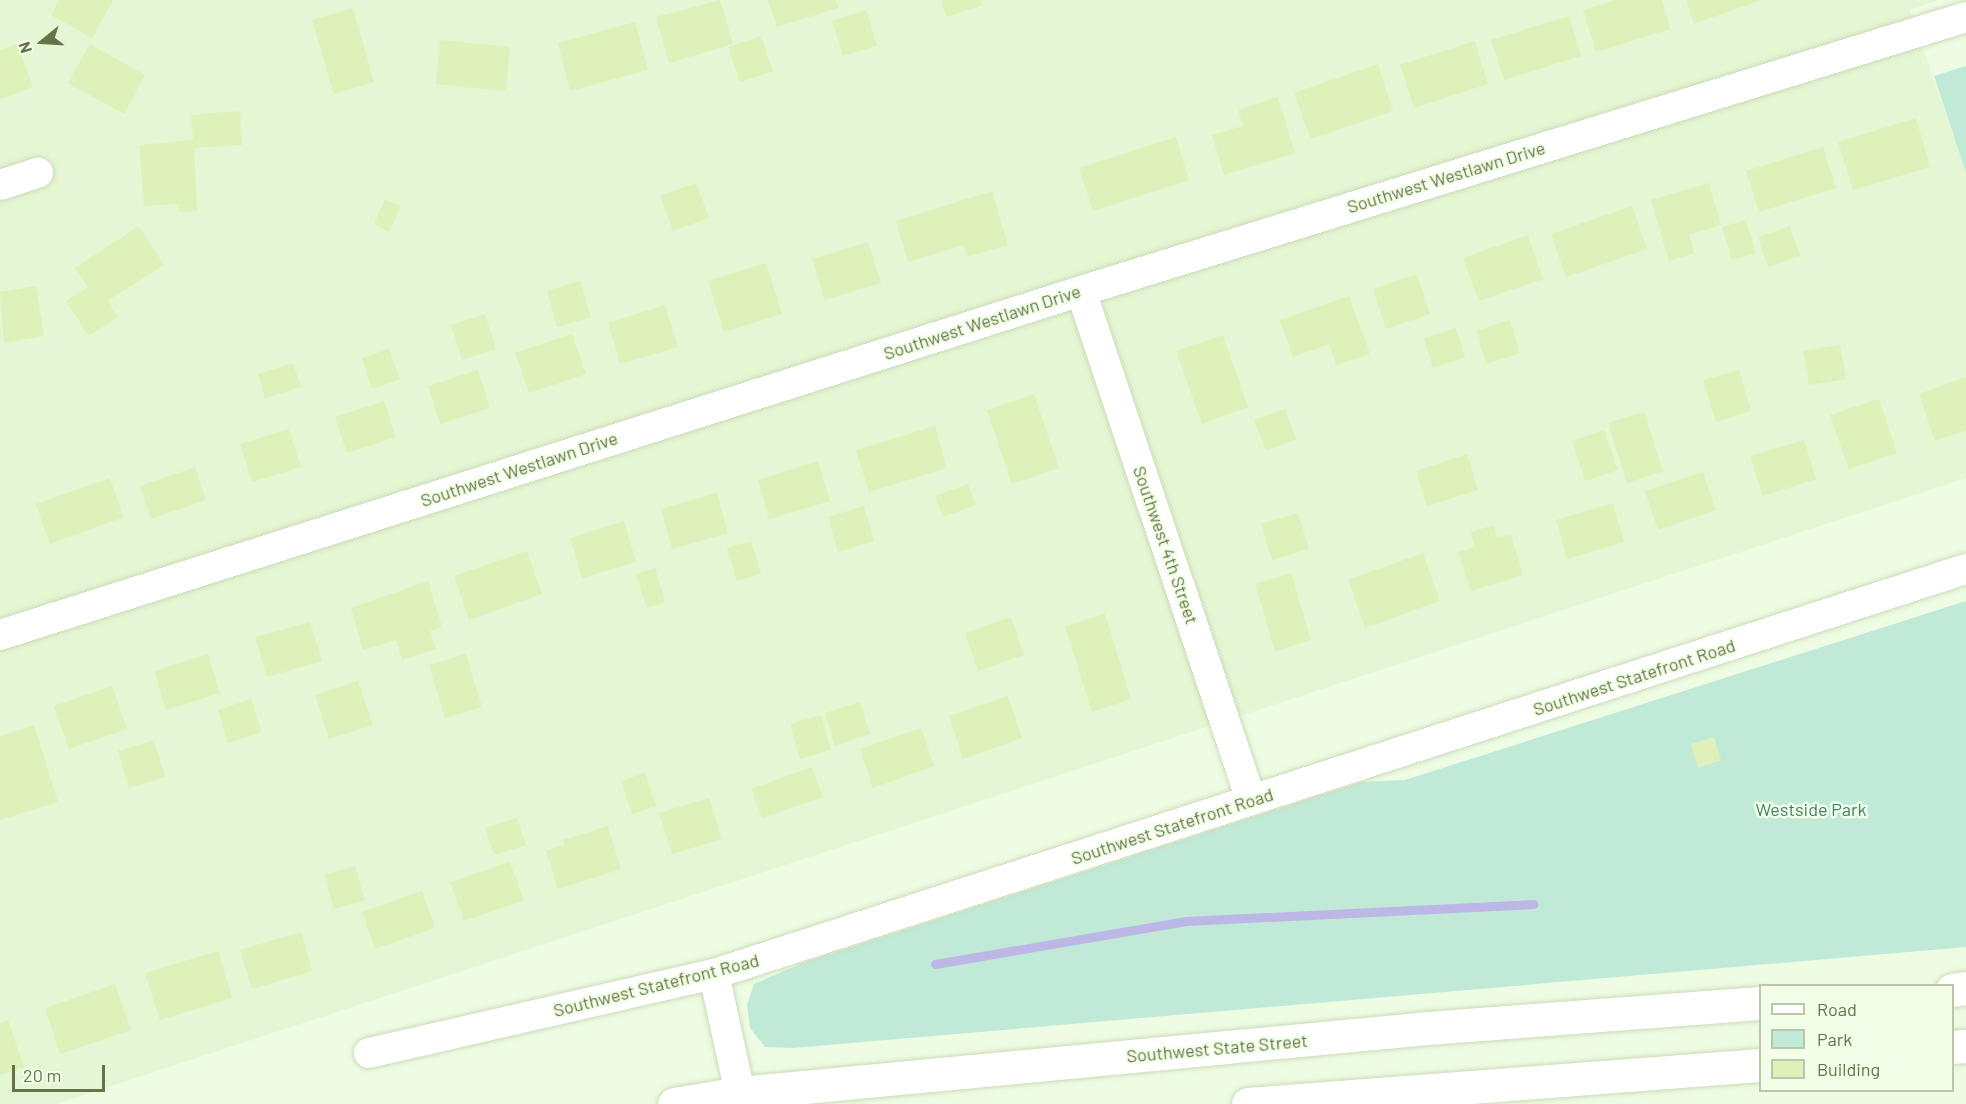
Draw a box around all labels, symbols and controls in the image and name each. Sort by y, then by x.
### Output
north arrow [12,12,72,72]
text: N [14,40,35,56]
street label: Southwest Westlawn Drive [1344,137,1548,217]
street label: Southwest Westlawn Drive [881,280,1083,364]
street label: Southwest Westlawn Drive [418,427,620,511]
street label: Southwest 4th Street [1129,463,1203,627]
street label: Southwest Statefront Road [1530,634,1738,720]
street label: Southwest Statefront Road [1068,783,1276,869]
park label: Westside Park [1755,798,1867,820]
street label: Southwest Statefront Road [551,949,761,1021]
legend [1759,984,1954,1092]
text: Road [1817,998,1857,1020]
text: Park [1817,1028,1852,1050]
street label: Southwest State Street [1126,1029,1308,1067]
scale bar [15,1053,108,1091]
text: Building [1817,1058,1880,1080]
text: 20 m [23,1064,61,1086]

